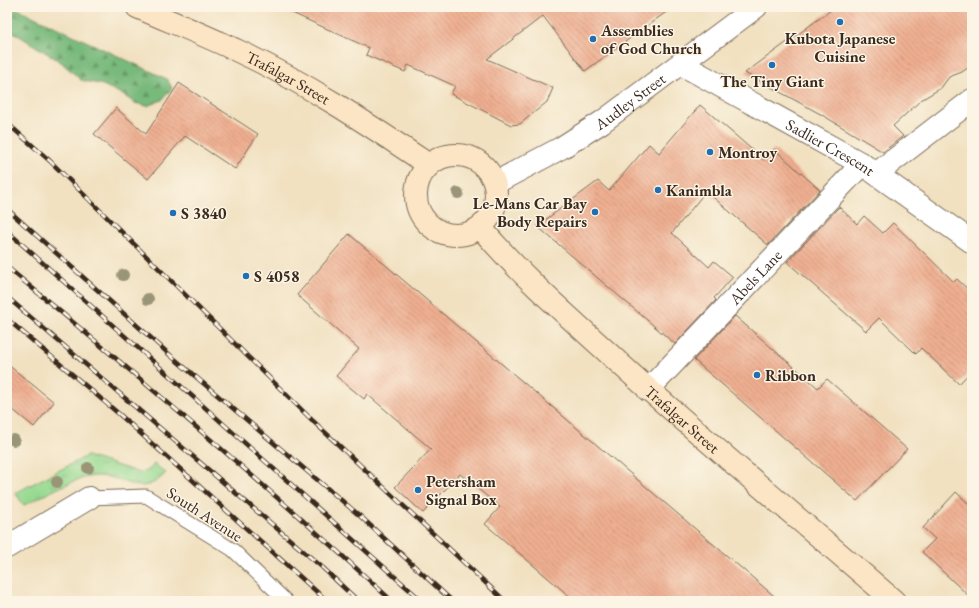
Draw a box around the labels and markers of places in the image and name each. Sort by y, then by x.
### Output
marker: Kubota Japanese Cuisine [835,17,845,27]
place label: Assemblies of God Church [600,20,702,59]
place label: Kubota Japanese Cuisine [785,28,896,67]
marker: Assemblies of God Church [588,34,598,44]
marker: The Tiny Giant [767,60,777,70]
place label: The Tiny Giant [720,71,824,92]
place label: Montroy [718,142,777,163]
marker: Montroy [705,147,715,157]
place label: Kanimbla [666,180,733,201]
marker: Kanimbla [653,185,663,195]
place label: Le-Mans Car Bay Body Repairs [473,193,587,232]
place label: S 3840 [181,203,227,224]
marker: Le-Mans Car Bay Body Repairs [590,207,600,217]
marker: S 3840 [168,208,178,218]
place label: S 4058 [254,266,300,287]
marker: S 4058 [241,271,251,281]
place label: Ribbon [765,365,816,386]
marker: Ribbon [752,370,762,380]
place label: Petersham Signal Box [426,471,497,510]
marker: Petersham Signal Box [413,485,423,495]

